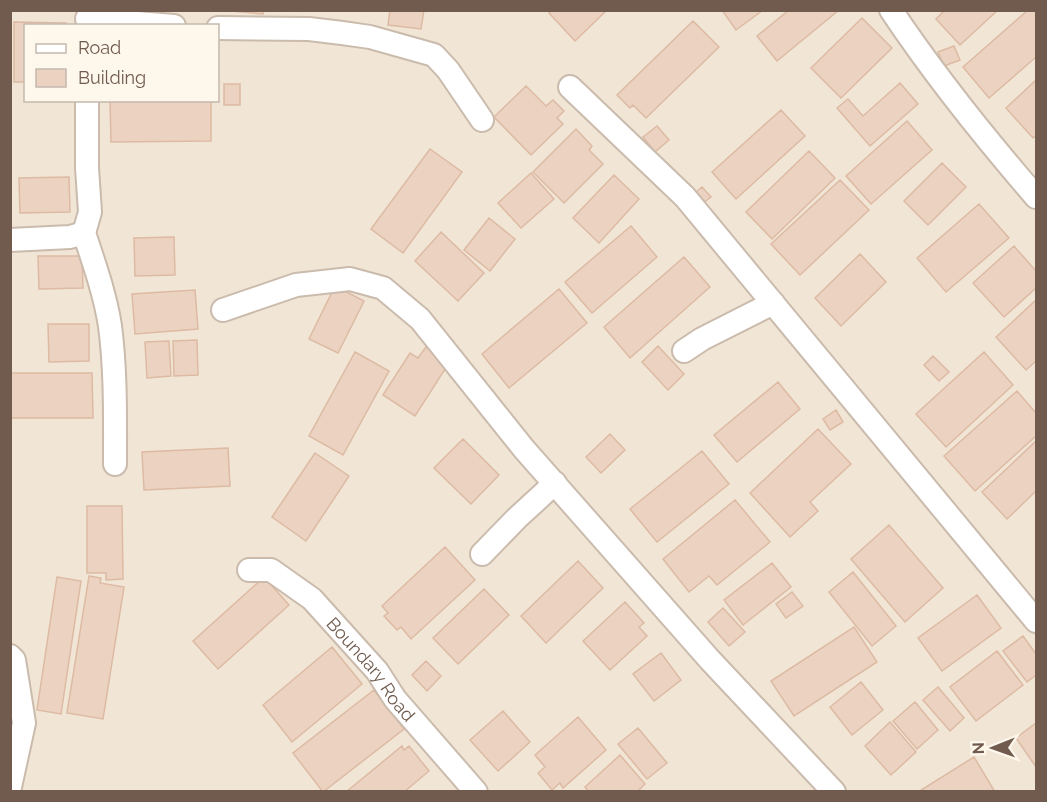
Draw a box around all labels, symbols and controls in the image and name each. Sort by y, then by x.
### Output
legend [24,24,219,102]
text: Road [78,37,121,58]
text: Building [78,67,146,88]
street label: Boundary Road [323,612,420,725]
north arrow [963,718,1023,778]
text: N [969,742,988,755]

